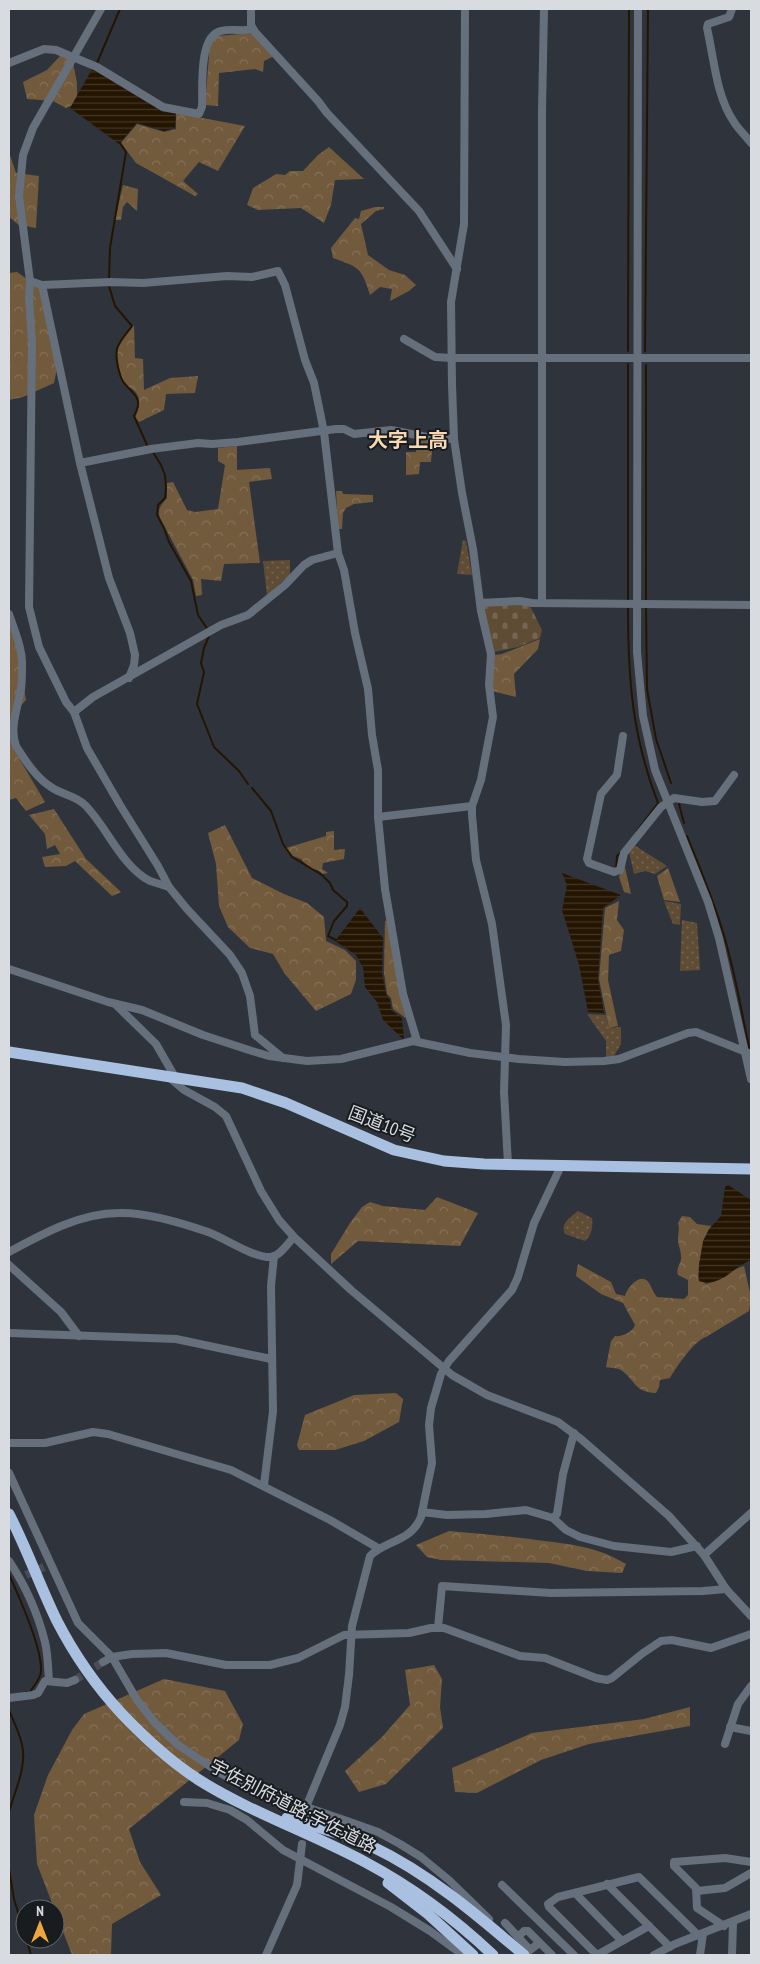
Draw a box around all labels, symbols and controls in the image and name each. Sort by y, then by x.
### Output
district label: 大字上高 [368,427,448,453]
street label: 国道10号 [345,1101,419,1147]
street label: 宇佐別府道路;宇佐道路 [206,1754,380,1858]
north arrow [15,1899,65,1949]
text: N [36,1902,44,1920]

